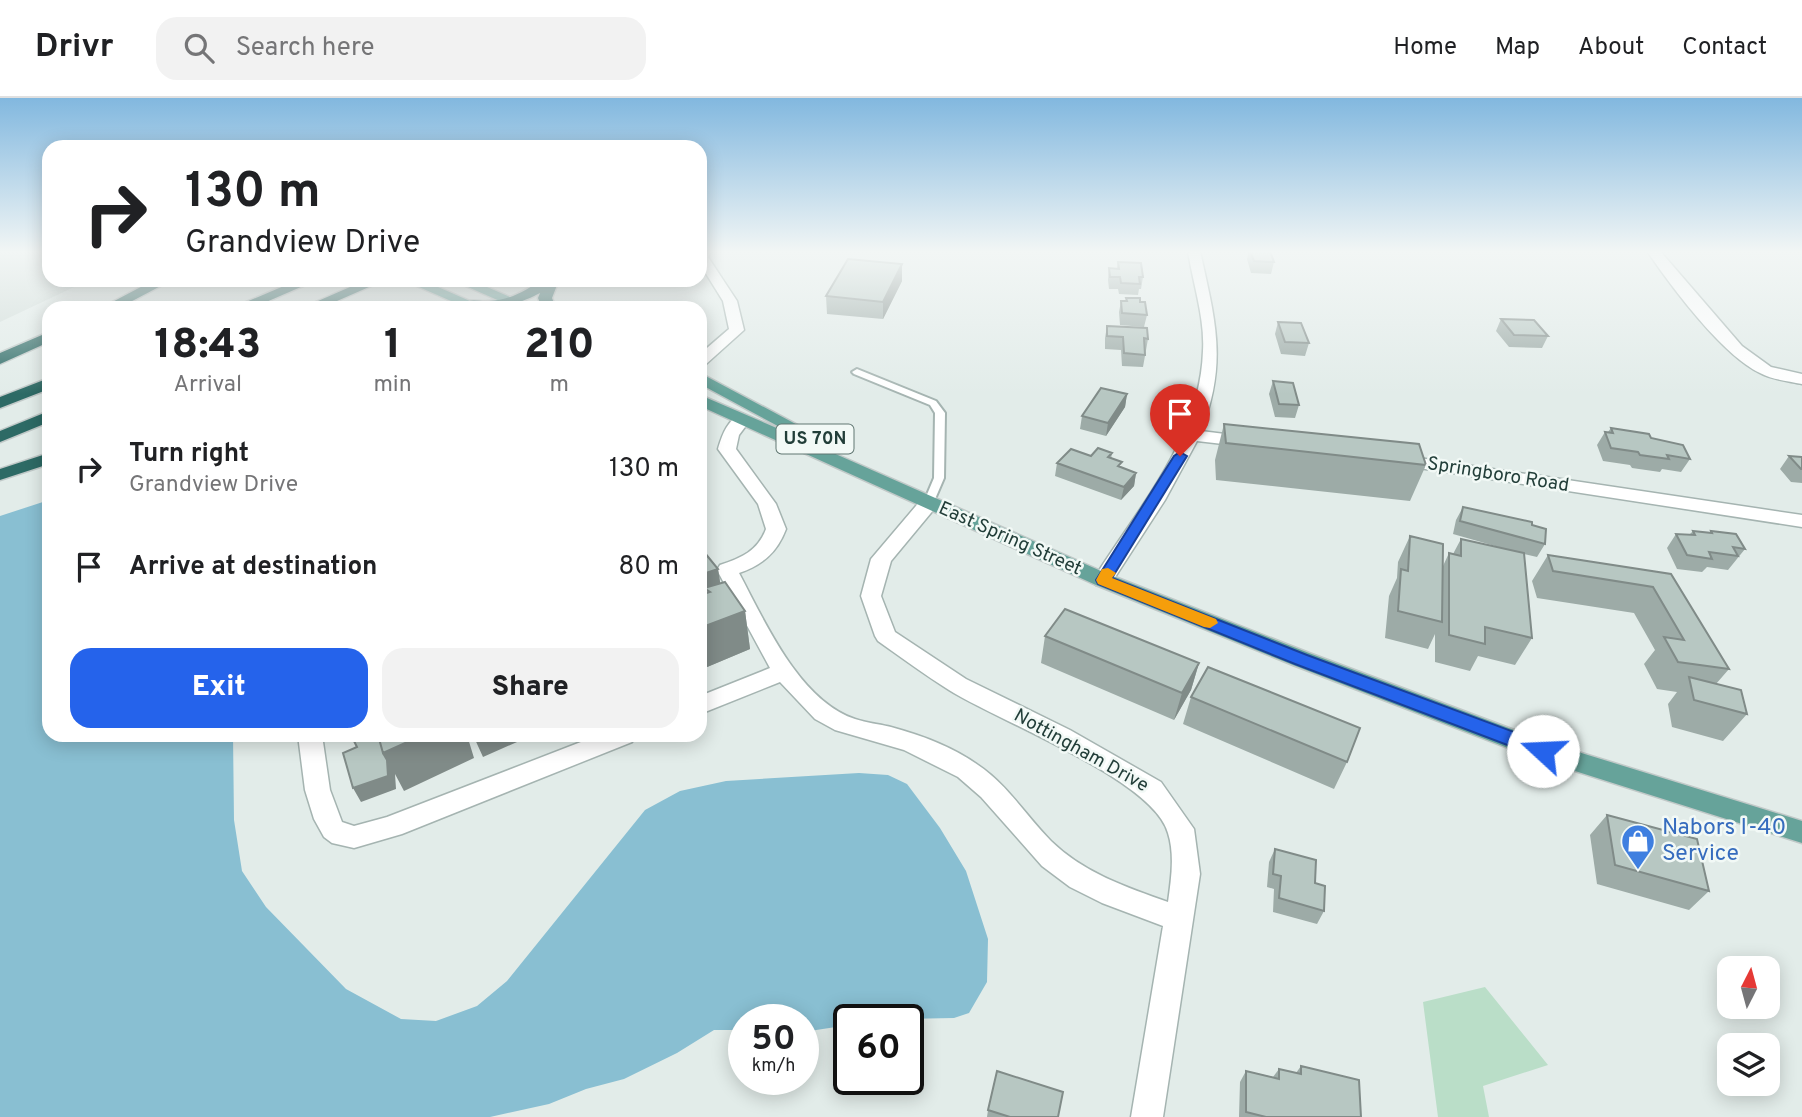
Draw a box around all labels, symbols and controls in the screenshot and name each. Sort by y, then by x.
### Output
search box [156,17,646,80]
text: Drivr [35,27,114,69]
icon: search [180,29,218,67]
text: Search here [236,32,375,65]
text: Home [1393,33,1457,63]
text: Map [1495,33,1540,63]
text: About [1578,33,1644,63]
text: Contact [1682,33,1767,63]
text: 130 m [185,163,321,225]
icon: right [70,168,161,259]
text: Grandview Drive [185,224,420,264]
text: 18:43 [154,320,261,373]
text: 1 [384,320,401,373]
text: 210 [524,320,595,373]
text: Arrival [173,371,242,400]
text: min [373,371,412,400]
text: m [550,371,569,400]
pin [1150,384,1210,456]
icon: arrive [1161,395,1199,433]
road number: US 70N [776,424,854,454]
text: Turn right [129,438,249,471]
icon: right [70,450,108,488]
street label: Springboro Road [1425,452,1571,498]
text: 130 m [609,453,679,486]
text: Grandview Drive [129,471,298,500]
street label: East Spring Street [935,497,1085,581]
icon: arrive [70,548,108,586]
text: Arrive at destination [129,551,377,584]
text: 80 m [619,551,679,584]
button: Exit [70,648,368,728]
button: Share [382,648,679,728]
street label: Nottingham Drive [1009,704,1153,798]
position arrow [1506,714,1580,788]
place label: Nabors I-40 Service [1662,814,1786,869]
shop icon: Nabors I-40 Service [1619,822,1657,871]
north arrow [1717,956,1780,1018]
map controls [1717,956,1780,1096]
speed limit sign: 60 [833,1004,924,1095]
text: 50 [751,1018,796,1062]
button: layers [1717,1033,1780,1096]
text: km/h [752,1055,795,1078]

